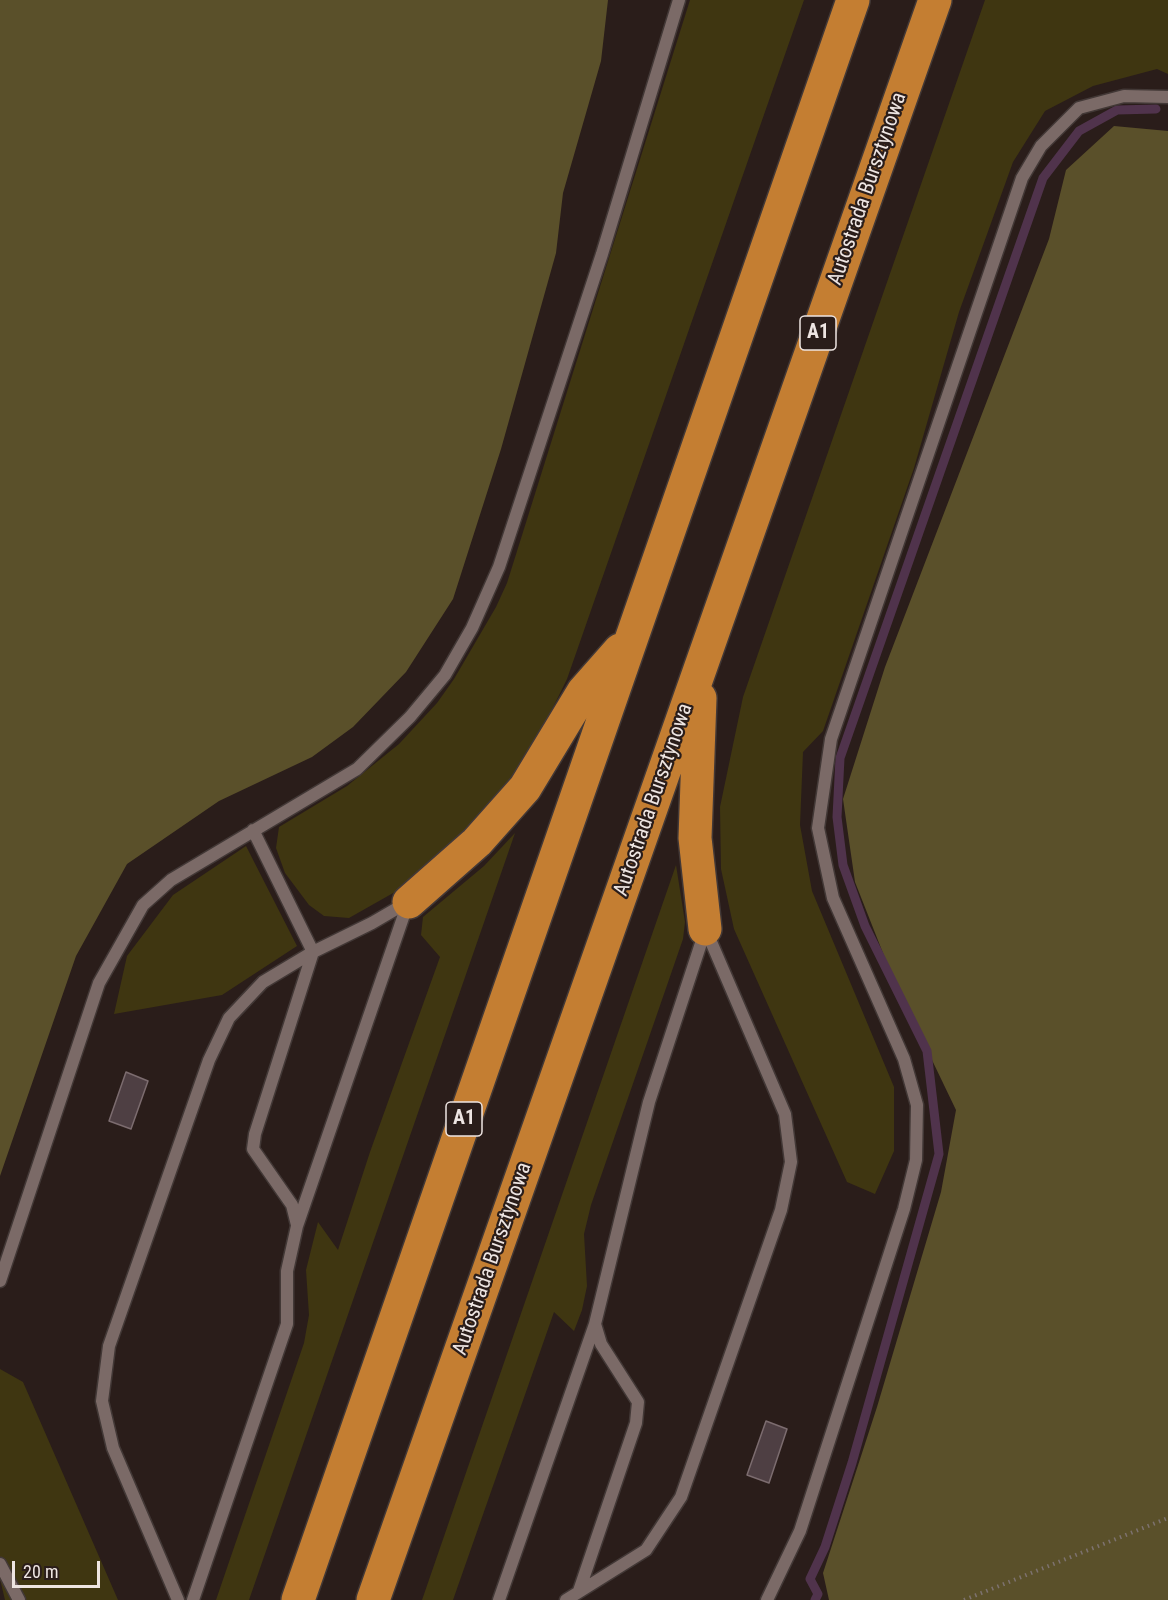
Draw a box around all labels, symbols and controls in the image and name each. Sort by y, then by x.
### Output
street label: Autostrada Bursztynowa [823,89,913,289]
road number: A1 [800,316,836,350]
street label: Autostrada Bursztynowa [609,700,699,900]
road number: A1 [446,1102,482,1136]
street label: Autostrada Bursztynowa [448,1159,538,1359]
scale bar [15,1549,104,1587]
text: 20 m [23,1561,58,1582]

